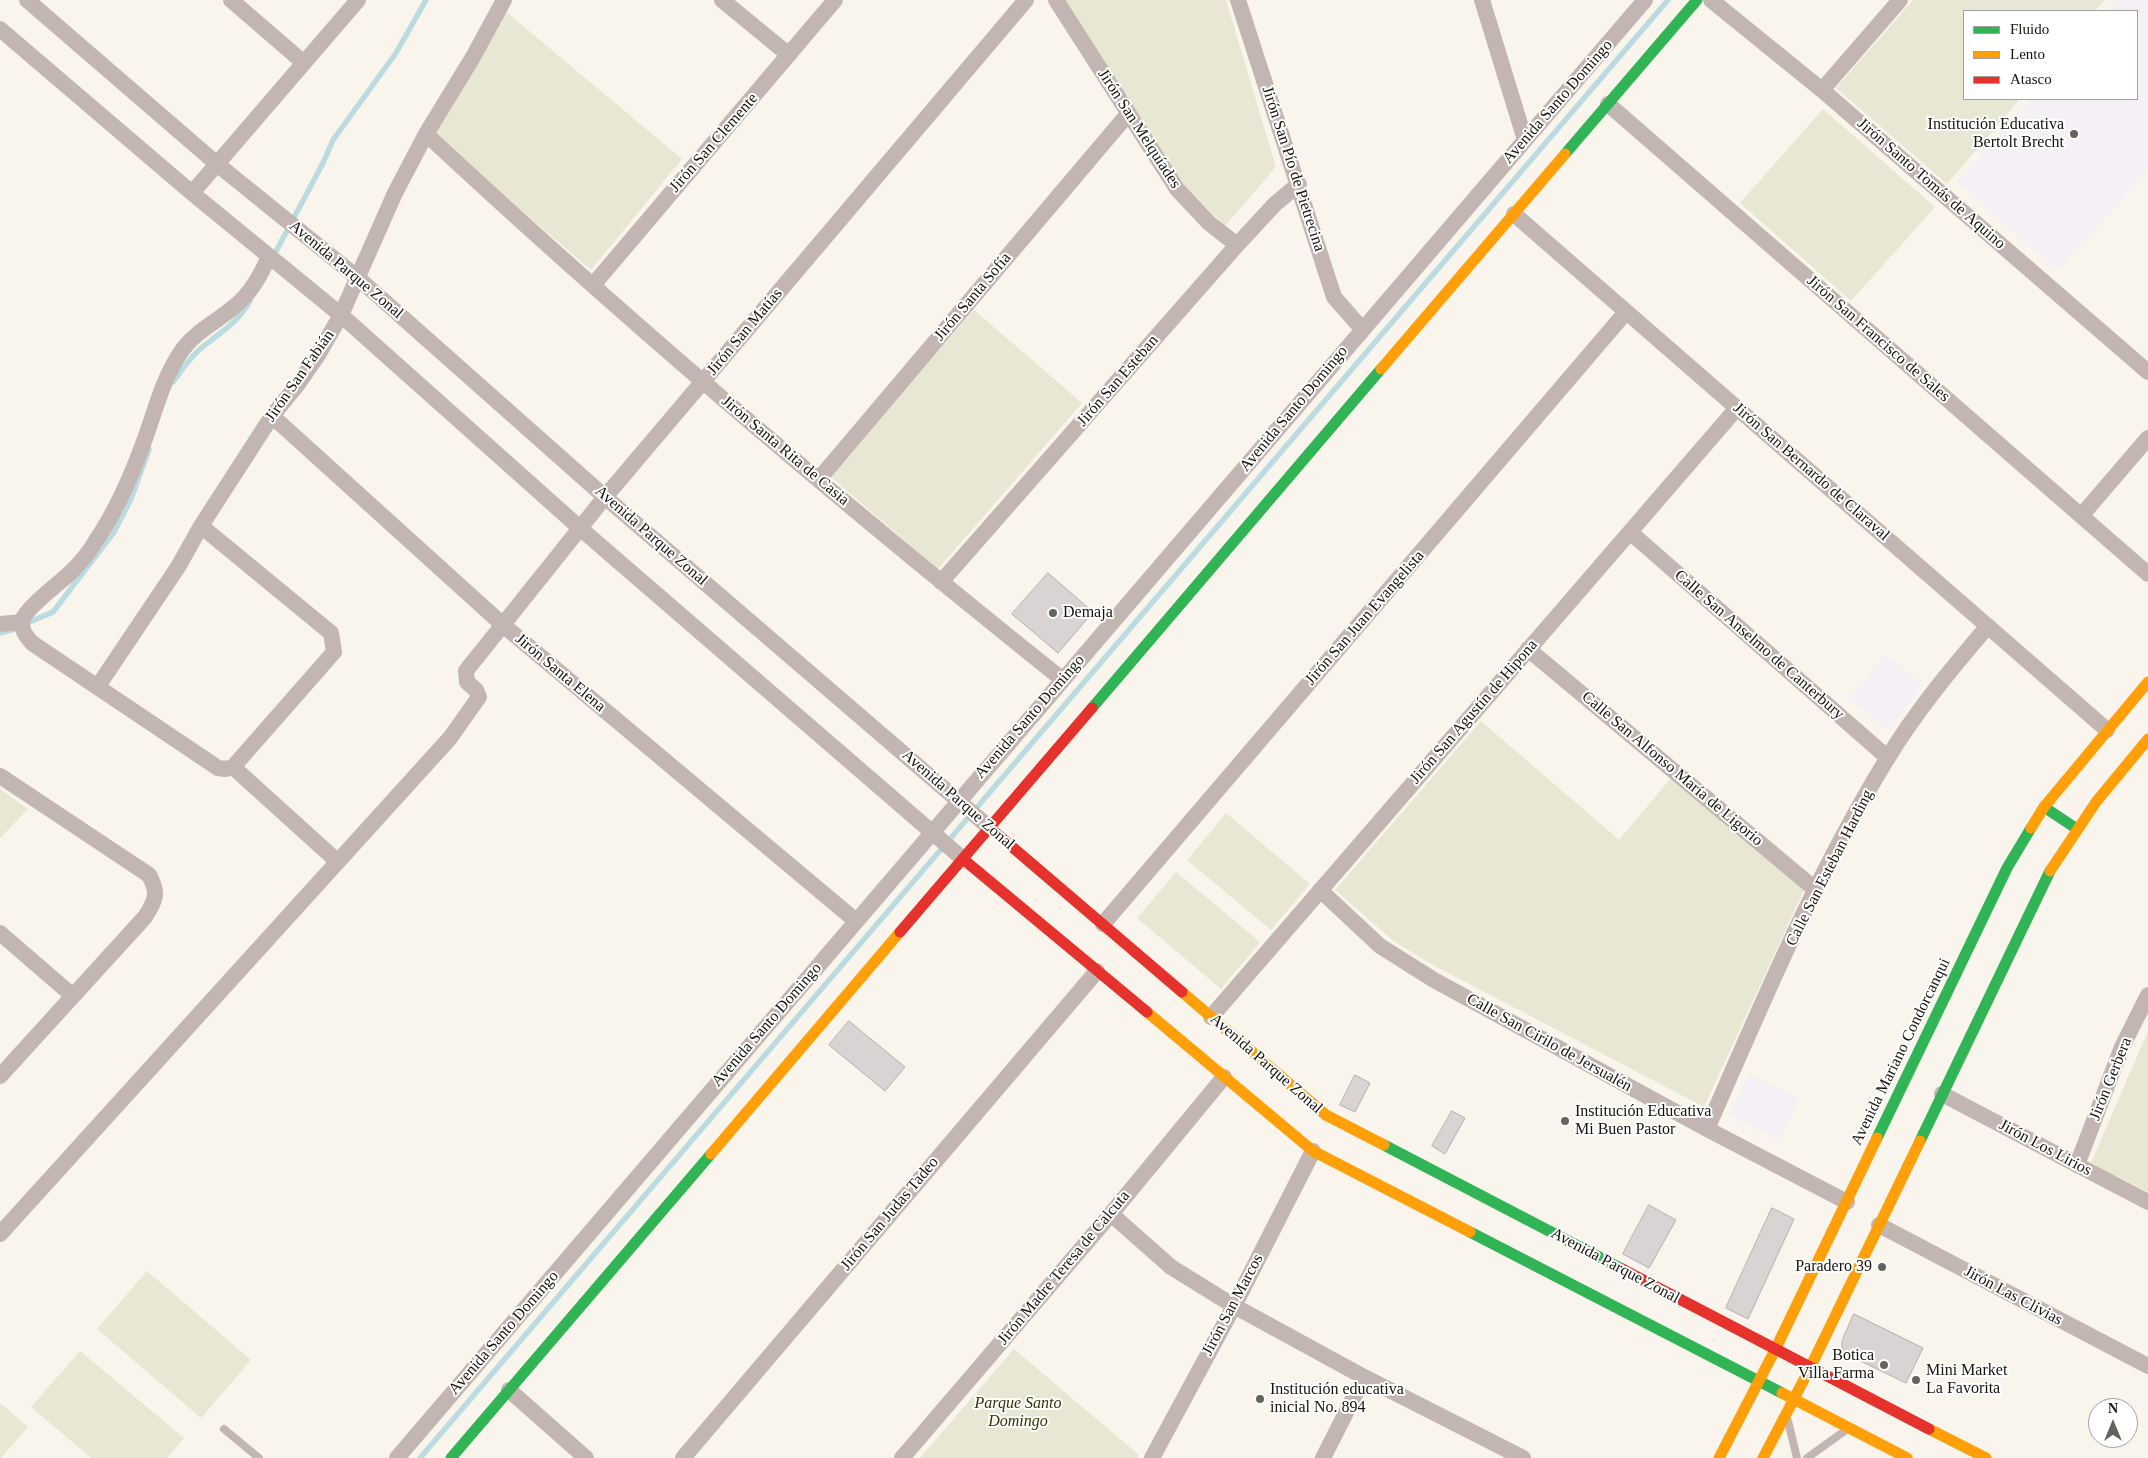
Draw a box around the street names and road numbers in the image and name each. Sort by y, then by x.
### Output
street label: Avenida Santo Domingo [1499,36,1617,168]
street label: Jirón San Melquíades [1093,66,1185,192]
street label: Jirón San Pío de Pietrecina [1257,84,1329,254]
street label: Jirón San Clemente [666,89,762,197]
street label: Jirón Santo Tomás de Aquino [1853,114,2009,254]
street label: Avenida Parque Zonal [285,217,407,323]
street label: Jirón Santa Sofía [931,249,1015,345]
street label: Jirón San Francisco de Sales [1803,272,1953,406]
street label: Jirón San Matías [703,285,787,379]
street label: Jirón San Fabián [261,326,339,426]
street label: Jirón San Esteban [1073,331,1163,431]
street label: Avenida Santo Domingo [1236,342,1352,476]
street label: Jirón Santa Rita de Casia [717,392,853,510]
street label: Jirón San Bernardo de Claraval [1729,399,1893,545]
street label: Avenida Parque Zonal [591,482,711,590]
street label: Jirón San Juan Evangelista [1301,547,1429,689]
street label: Calle San Anselmo de Canterbury [1670,566,1848,724]
street label: Jirón Santa Elena [511,630,609,716]
street label: Jirón San Agustín de Hipona [1406,636,1542,788]
street label: Avenida Santo Domingo [971,651,1089,783]
street label: Calle San Alfonso María de Ligorio [1577,688,1767,850]
street label: Avenida Parque Zonal [898,746,1018,854]
street label: Calle San Esteban Harding [1782,787,1878,949]
street label: Avenida Mariano Condorcanqui [1847,955,1955,1149]
street label: Avenida Santo Domingo [708,959,826,1091]
street label: Calle San Cirilo de Jersualén [1463,990,1635,1096]
street label: Avenida Parque Zonal [1206,1010,1326,1118]
street label: Jirón Gerbera [2086,1035,2136,1123]
street label: Jirón Los Lirios [1995,1116,2095,1180]
street label: Jirón San Judas Tadeo [837,1153,943,1275]
street label: Jirón Madre Teresa de Calcuta [994,1187,1134,1349]
street label: Avenida Parque Zonal [1547,1224,1683,1308]
street label: Jirón San Marcos [1198,1251,1268,1359]
street label: Jirón Las Clivias [1961,1262,2065,1330]
street label: Avenida Santo Domingo [445,1267,563,1399]

